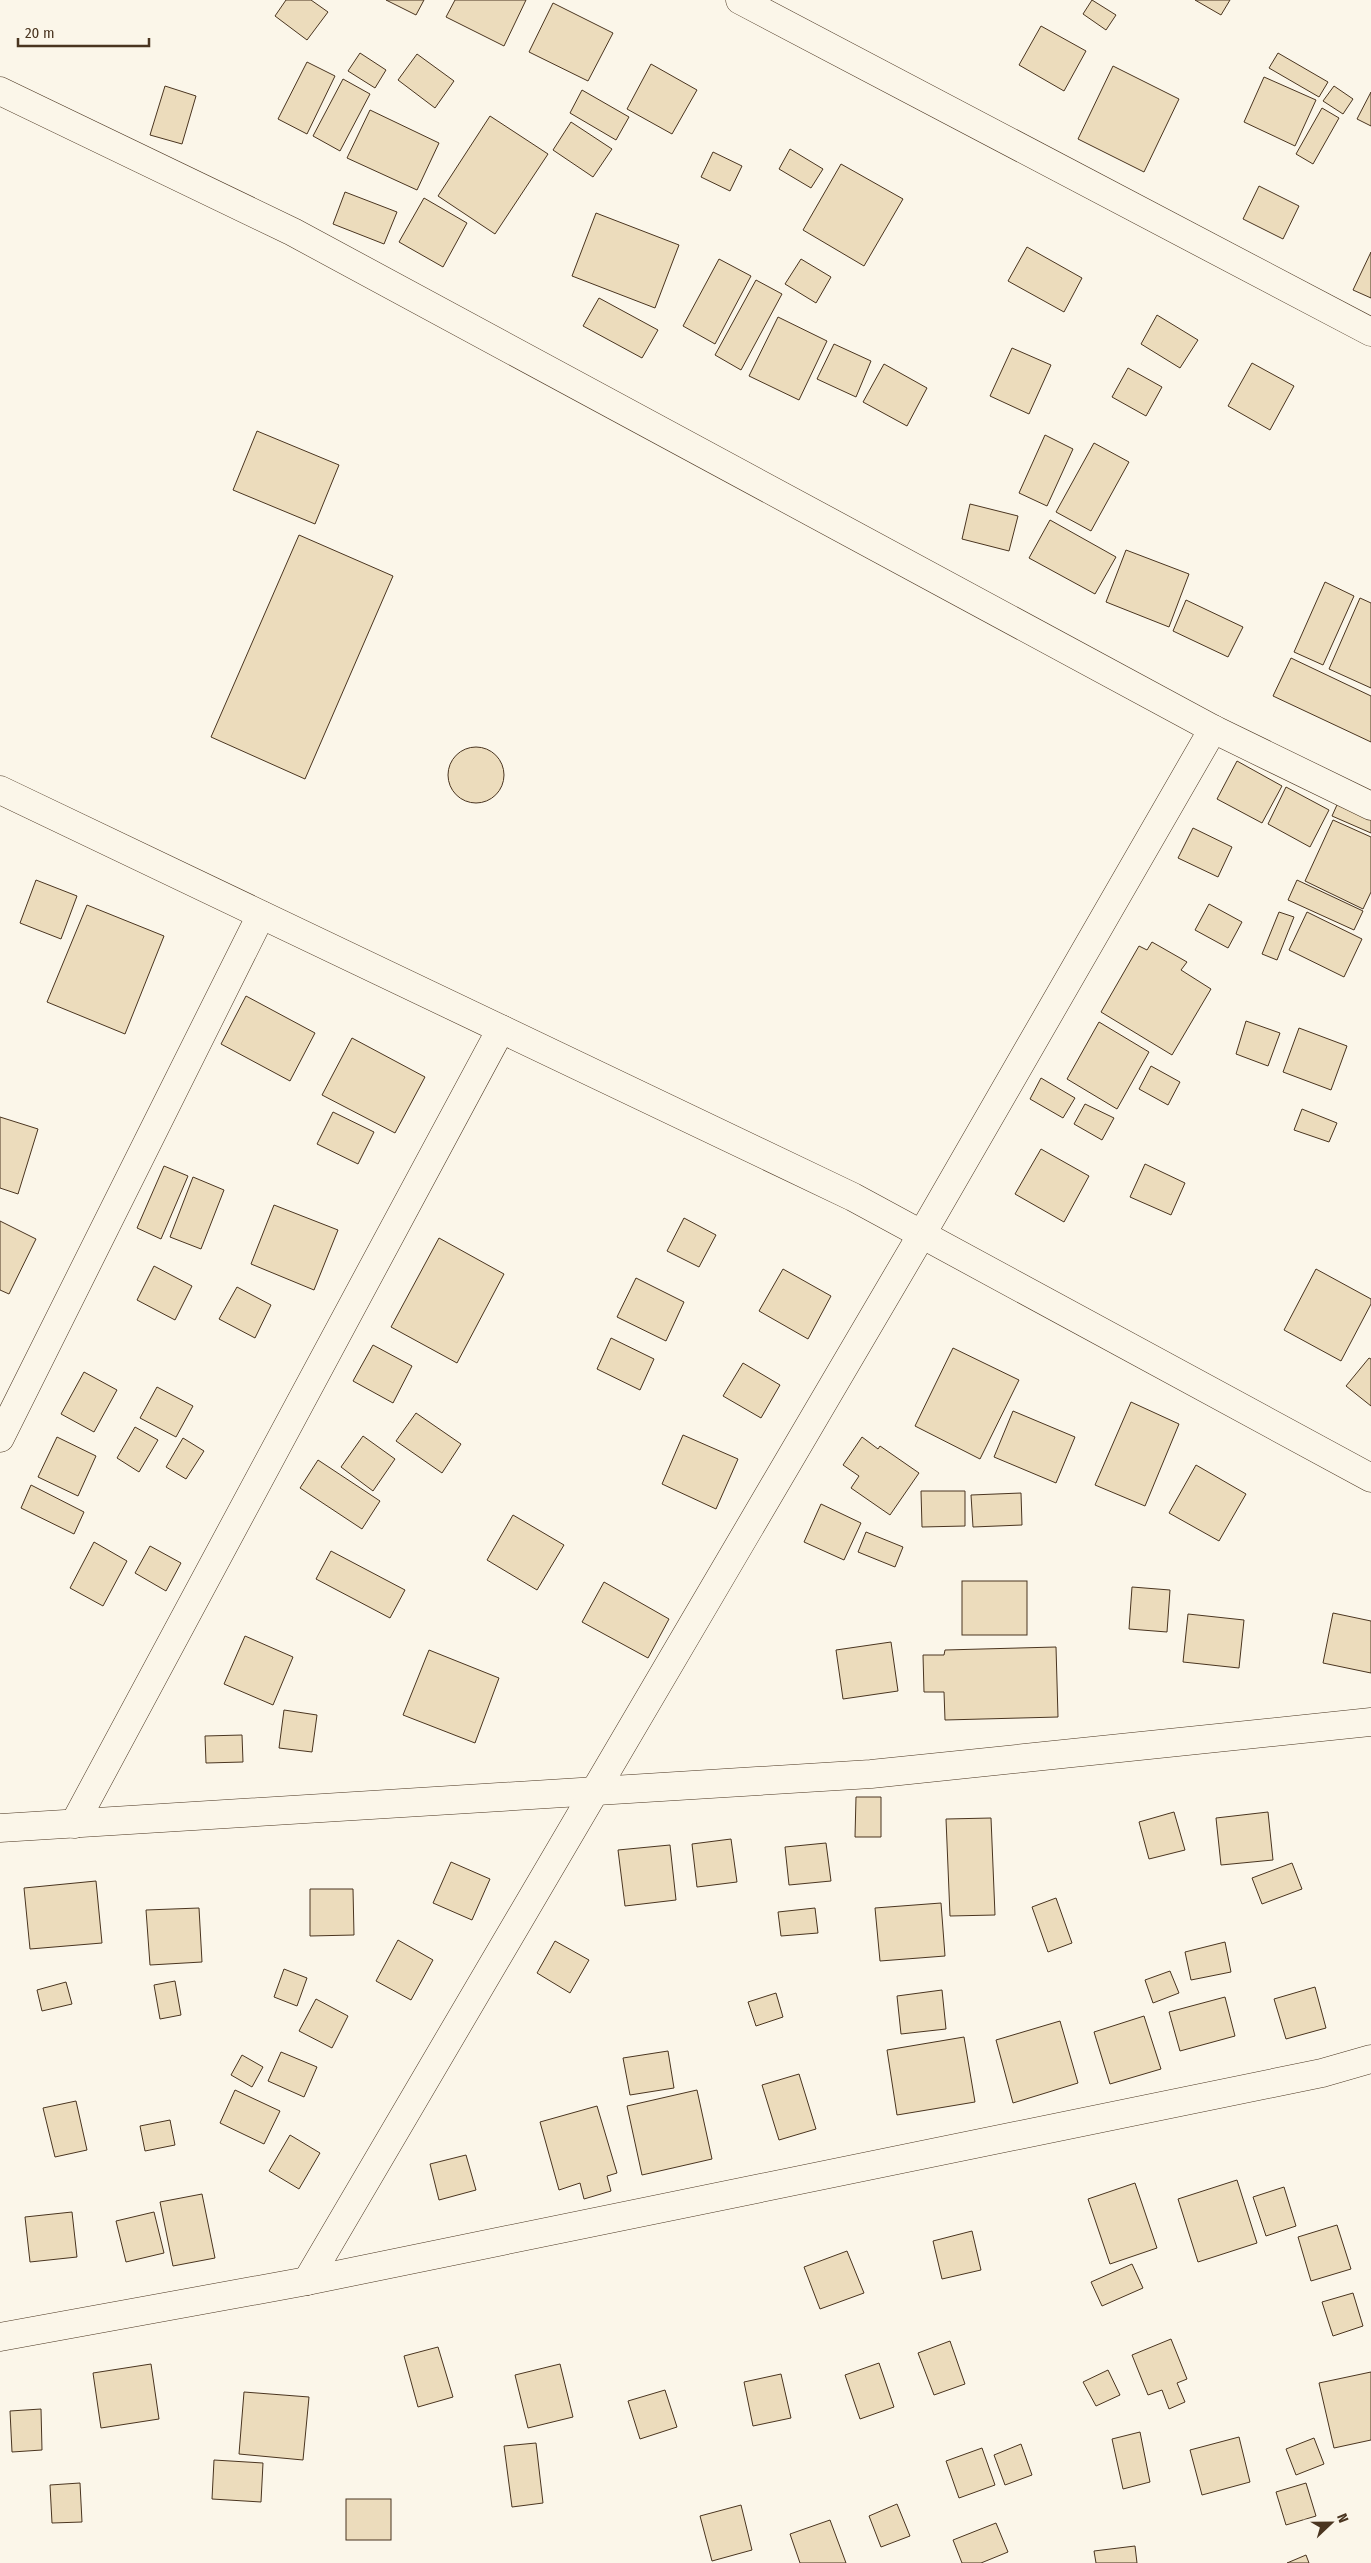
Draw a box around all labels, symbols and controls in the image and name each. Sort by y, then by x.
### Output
scale bar [18,15,149,47]
text: 20 m [25,24,55,42]
north arrow [1306,2498,1356,2548]
text: N [1333,2511,1352,2525]

